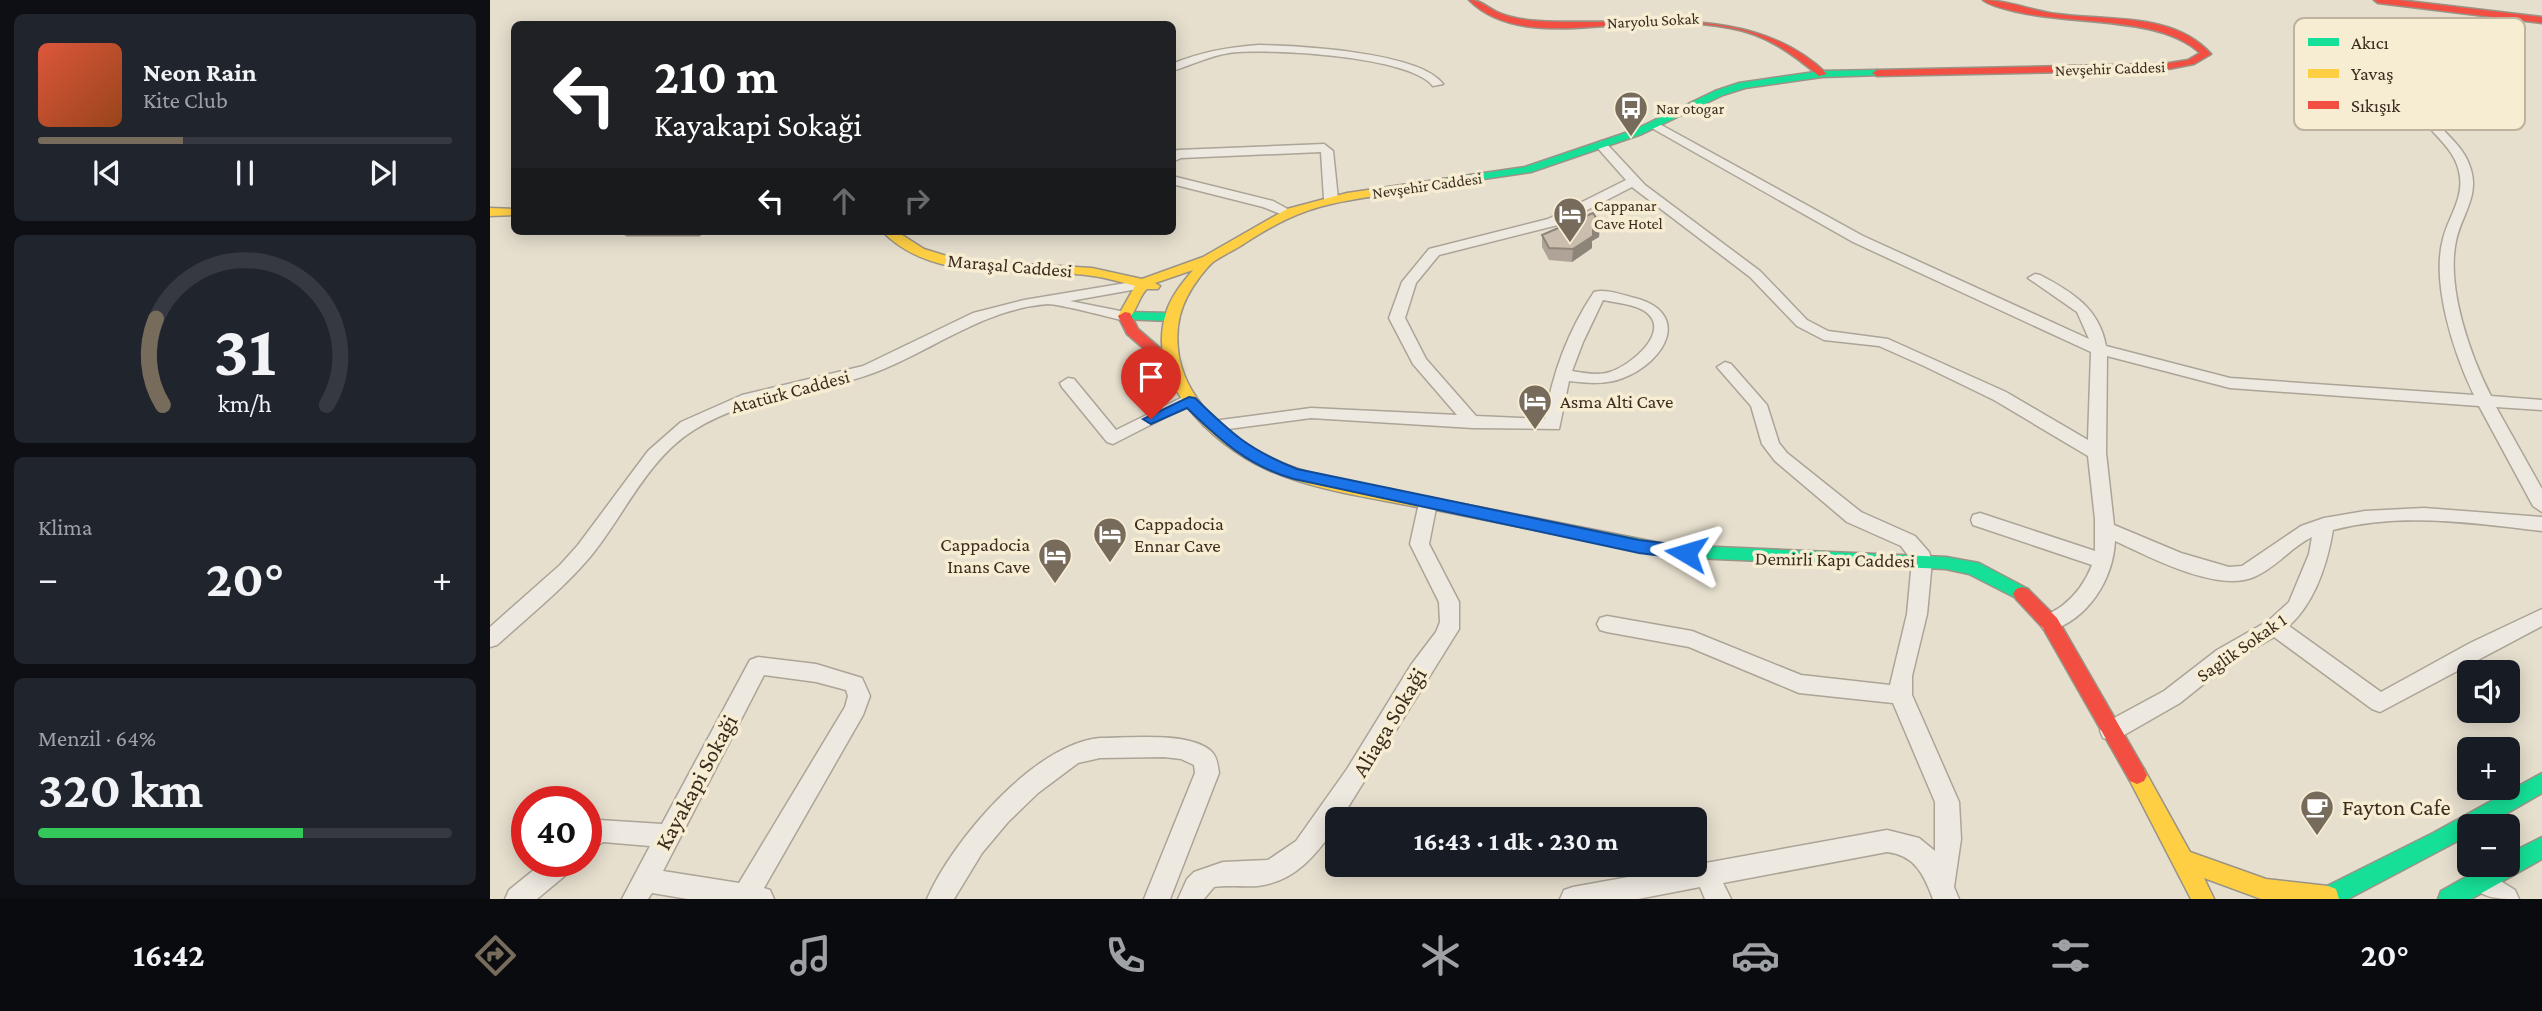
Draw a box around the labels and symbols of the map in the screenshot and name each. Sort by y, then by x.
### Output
street label: Naryolu Sokak [1606,10,1700,32]
legend [2294,18,2525,130]
text: Akıcı [2351,32,2389,53]
street label: Nevşehir Caddesi [2054,58,2166,80]
text: Yavaş [2351,63,2393,84]
bus stop icon: Nar otogar [1612,89,1650,138]
text: Sıkışık [2351,95,2401,116]
place label: Nar otogar [1656,100,1725,118]
street label: Nevşehir Caddesi [1371,169,1483,203]
hotel icon: Cappanar Cave Hotel [1551,195,1589,244]
place label: Cappanar Cave Hotel [1594,197,1663,232]
street label: Maraşal Caddesi [947,250,1073,281]
pin [1121,347,1181,419]
street label: Atatürk Caddesi [729,366,852,417]
hotel icon: Asma Alti Cave [1516,382,1554,431]
place label: Asma Alti Cave [1560,391,1673,412]
place label: Cappadocia Ennar Cave [1134,513,1224,556]
hotel icon: Cappadocia Ennar Cave [1091,515,1129,564]
position arrow [1649,516,1723,590]
place label: Cappadocia Inans Cave [940,534,1030,577]
hotel icon: Cappadocia Inans Cave [1036,536,1074,585]
street label: Demirli Kapı Caddesi [1755,548,1915,571]
street label: Saglik Sokak 1 [2192,609,2290,686]
street label: Aliaga Sokaği [1346,663,1432,781]
street label: Kayakapi Sokaği [649,710,743,854]
speed limit sign: 40 [511,786,602,877]
cafe icon: Fayton Cafe [2298,788,2336,837]
place label: Fayton Cafe [2342,794,2451,820]

